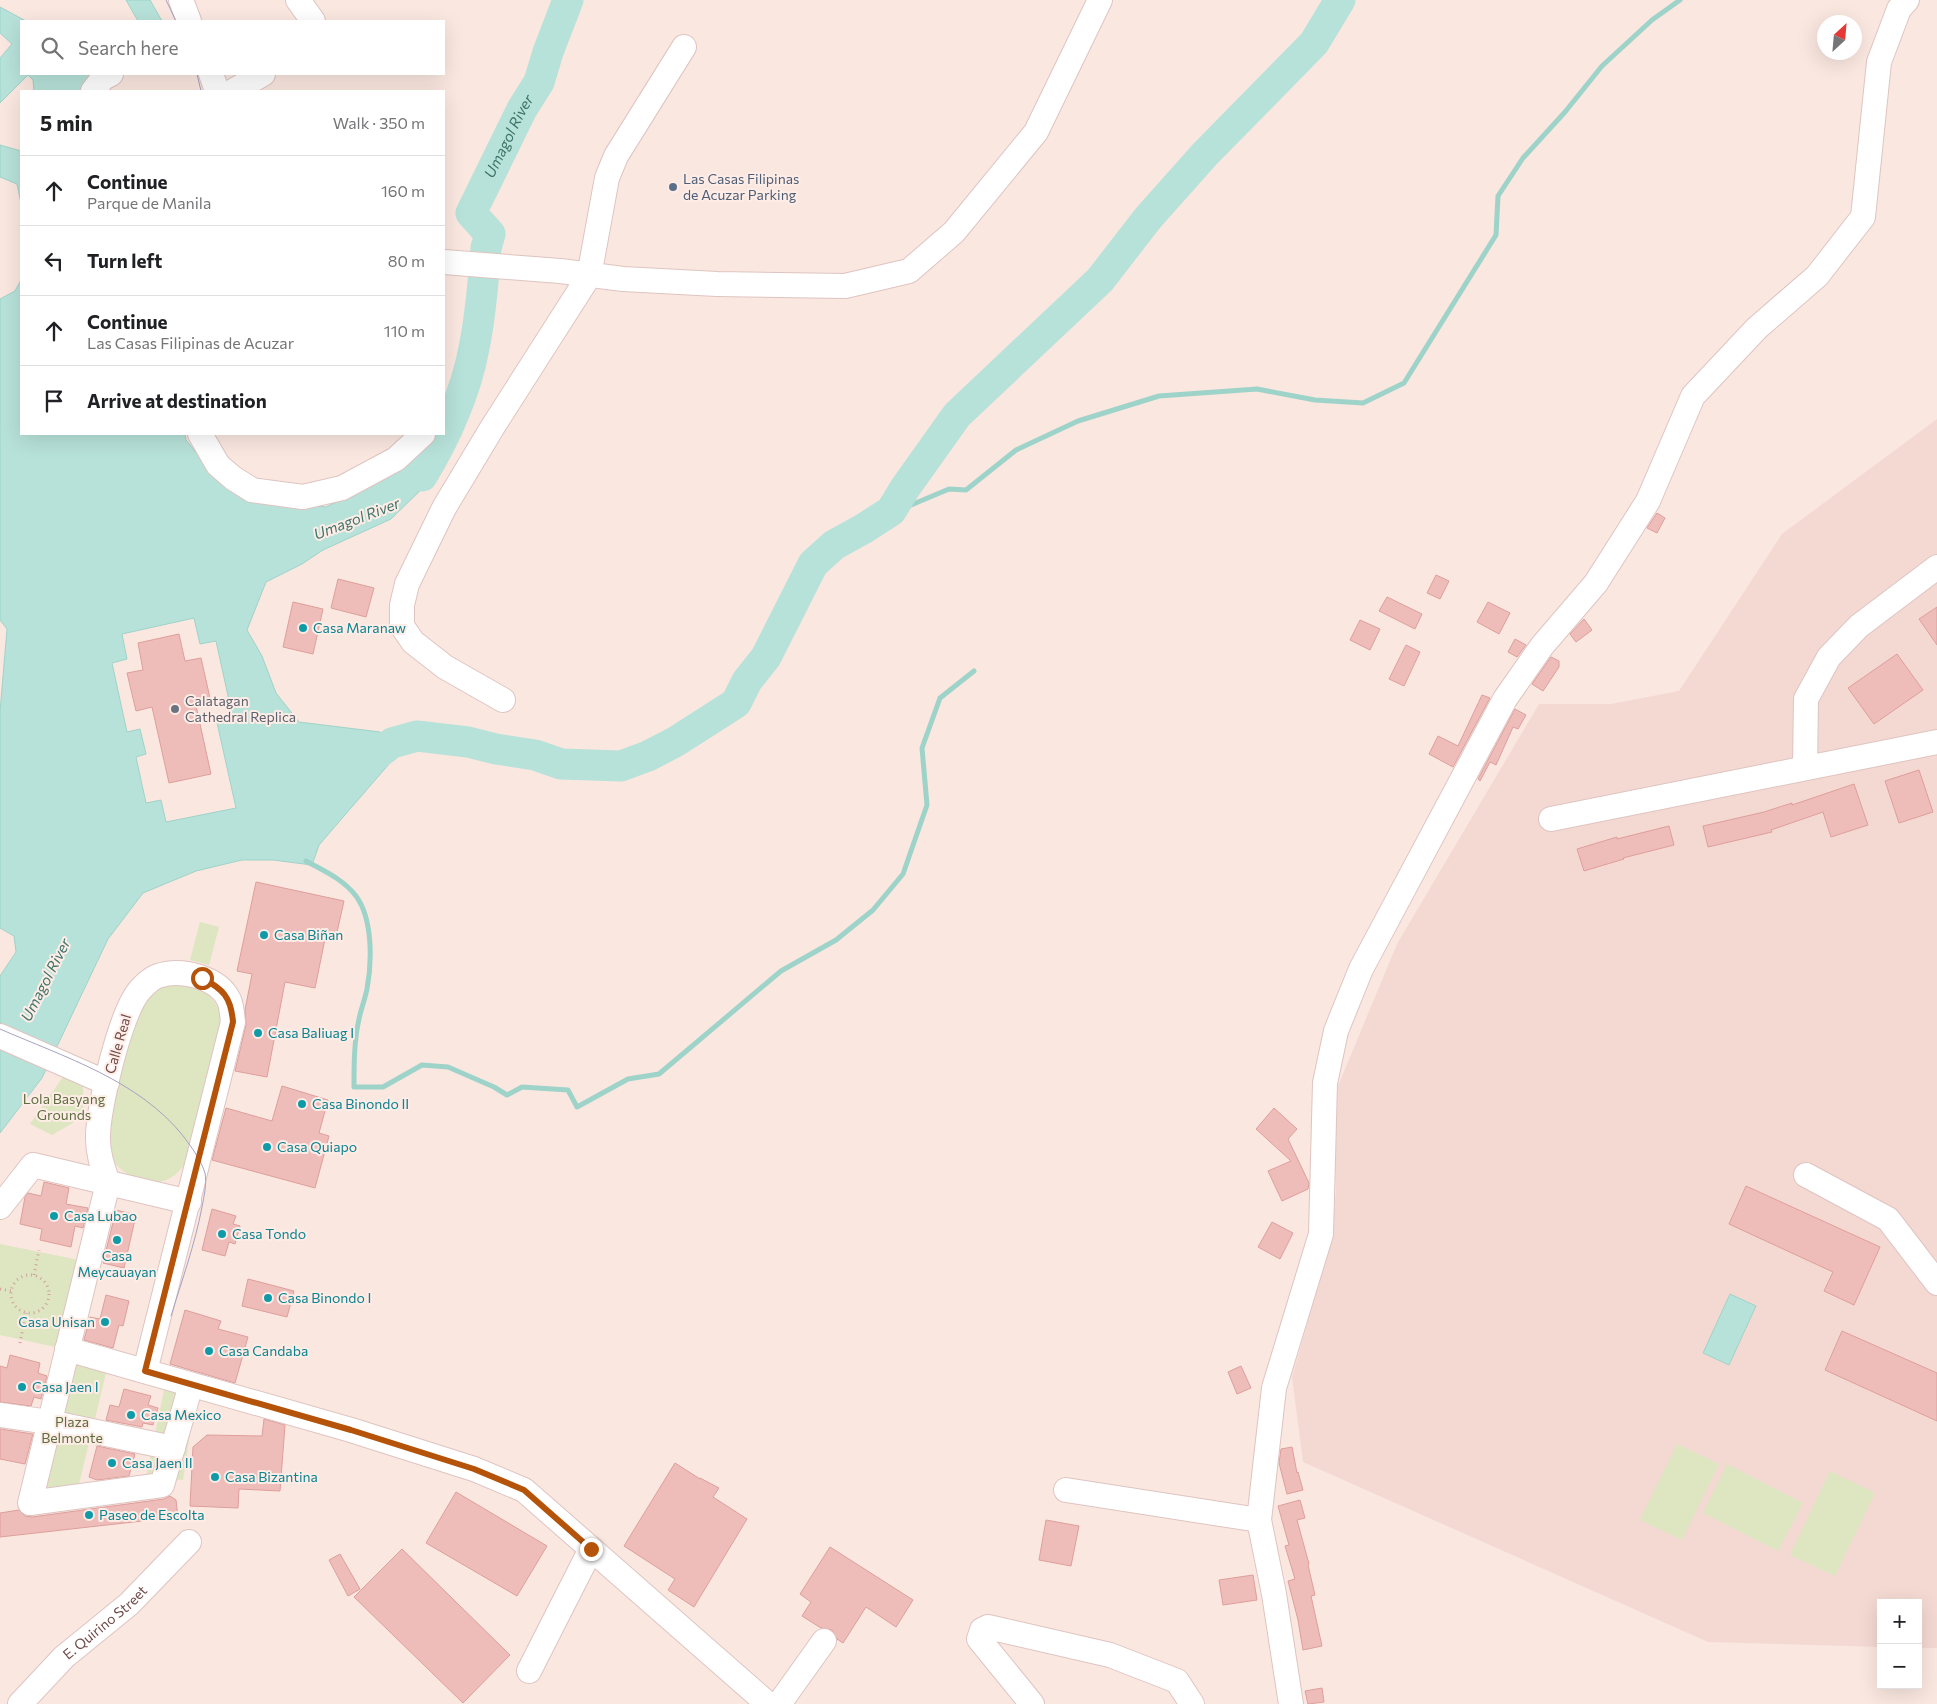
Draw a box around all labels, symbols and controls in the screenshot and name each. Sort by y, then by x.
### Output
north arrow [1817,15,1862,60]
search box [20,20,445,75]
icon: search [38,34,66,62]
text: Search here [78,36,178,59]
water label: Umagol River [480,90,537,181]
text: 5 min [40,110,93,135]
text: Walk · 350 m [333,113,425,132]
text: Continue [87,170,167,193]
place label: Las Casas Filipinas de Acuzar Parking [683,170,799,203]
icon: ahead [40,177,68,205]
text: 160 m [381,181,425,200]
marker: Las Casas Filipinas de Acuzar Parking [667,181,679,193]
text: Parque de Manila [87,193,211,212]
icon: left [40,247,68,275]
text: Turn left [87,249,162,272]
text: 80 m [388,251,425,270]
text: Continue [87,310,167,333]
icon: ahead [40,317,68,345]
text: 110 m [384,321,425,340]
text: Las Casas Filipinas de Acuzar [87,333,294,352]
icon: arrive [40,387,68,415]
text: Arrive at destination [87,389,267,412]
water label: Umagol River [311,493,403,543]
place label: Casa Maranaw [313,619,406,636]
marker: Casa Maranaw [297,622,309,634]
place label: Calatagan Cathedral Replica [185,692,296,725]
marker: Calatagan Cathedral Replica [169,703,181,715]
place label: Casa Biñan [274,926,343,943]
marker: Casa Biñan [258,929,270,941]
water label: Umagol River [16,934,74,1024]
route start [191,967,214,990]
street label: Calle Real [101,1012,134,1076]
place label: Casa Baliuag I [268,1024,354,1041]
marker: Casa Baliuag I [252,1027,264,1039]
park label: Lola Basyang Grounds [23,1090,106,1123]
place label: Casa Binondo II [312,1095,409,1112]
marker: Casa Binondo II [296,1098,308,1110]
place label: Casa Quiapo [277,1138,357,1155]
marker: Casa Quiapo [261,1141,273,1153]
place label: Casa Lubao [64,1207,137,1224]
marker: Casa Lubao [48,1210,60,1222]
place label: Casa Tondo [232,1225,306,1242]
marker: Casa Tondo [216,1228,228,1240]
marker: Casa Meycauayan [111,1234,123,1246]
place label: Casa Meycauayan [77,1247,157,1280]
place label: Casa Binondo I [278,1289,371,1306]
marker: Casa Binondo I [262,1292,274,1304]
place label: Casa Unisan [18,1313,95,1330]
marker: Casa Unisan [99,1316,111,1328]
place label: Casa Candaba [219,1342,308,1359]
marker: Casa Candaba [203,1345,215,1357]
place label: Casa Jaen I [32,1378,99,1395]
marker: Casa Jaen I [16,1381,28,1393]
place label: Casa Mexico [141,1406,221,1423]
marker: Casa Mexico [125,1409,137,1421]
park label: Plaza Belmonte [41,1413,103,1446]
place label: Casa Jaen II [122,1454,193,1471]
marker: Casa Jaen II [106,1457,118,1469]
place label: Casa Bizantina [225,1468,318,1485]
marker: Casa Bizantina [209,1471,221,1483]
place label: Paseo de Escolta [99,1506,205,1523]
marker: Paseo de Escolta [83,1509,95,1521]
route end [580,1538,603,1561]
street label: E. Quirino Street [59,1582,150,1663]
map controls [1877,1599,1922,1689]
button: + [1877,1599,1922,1644]
button: − [1877,1644,1922,1689]

